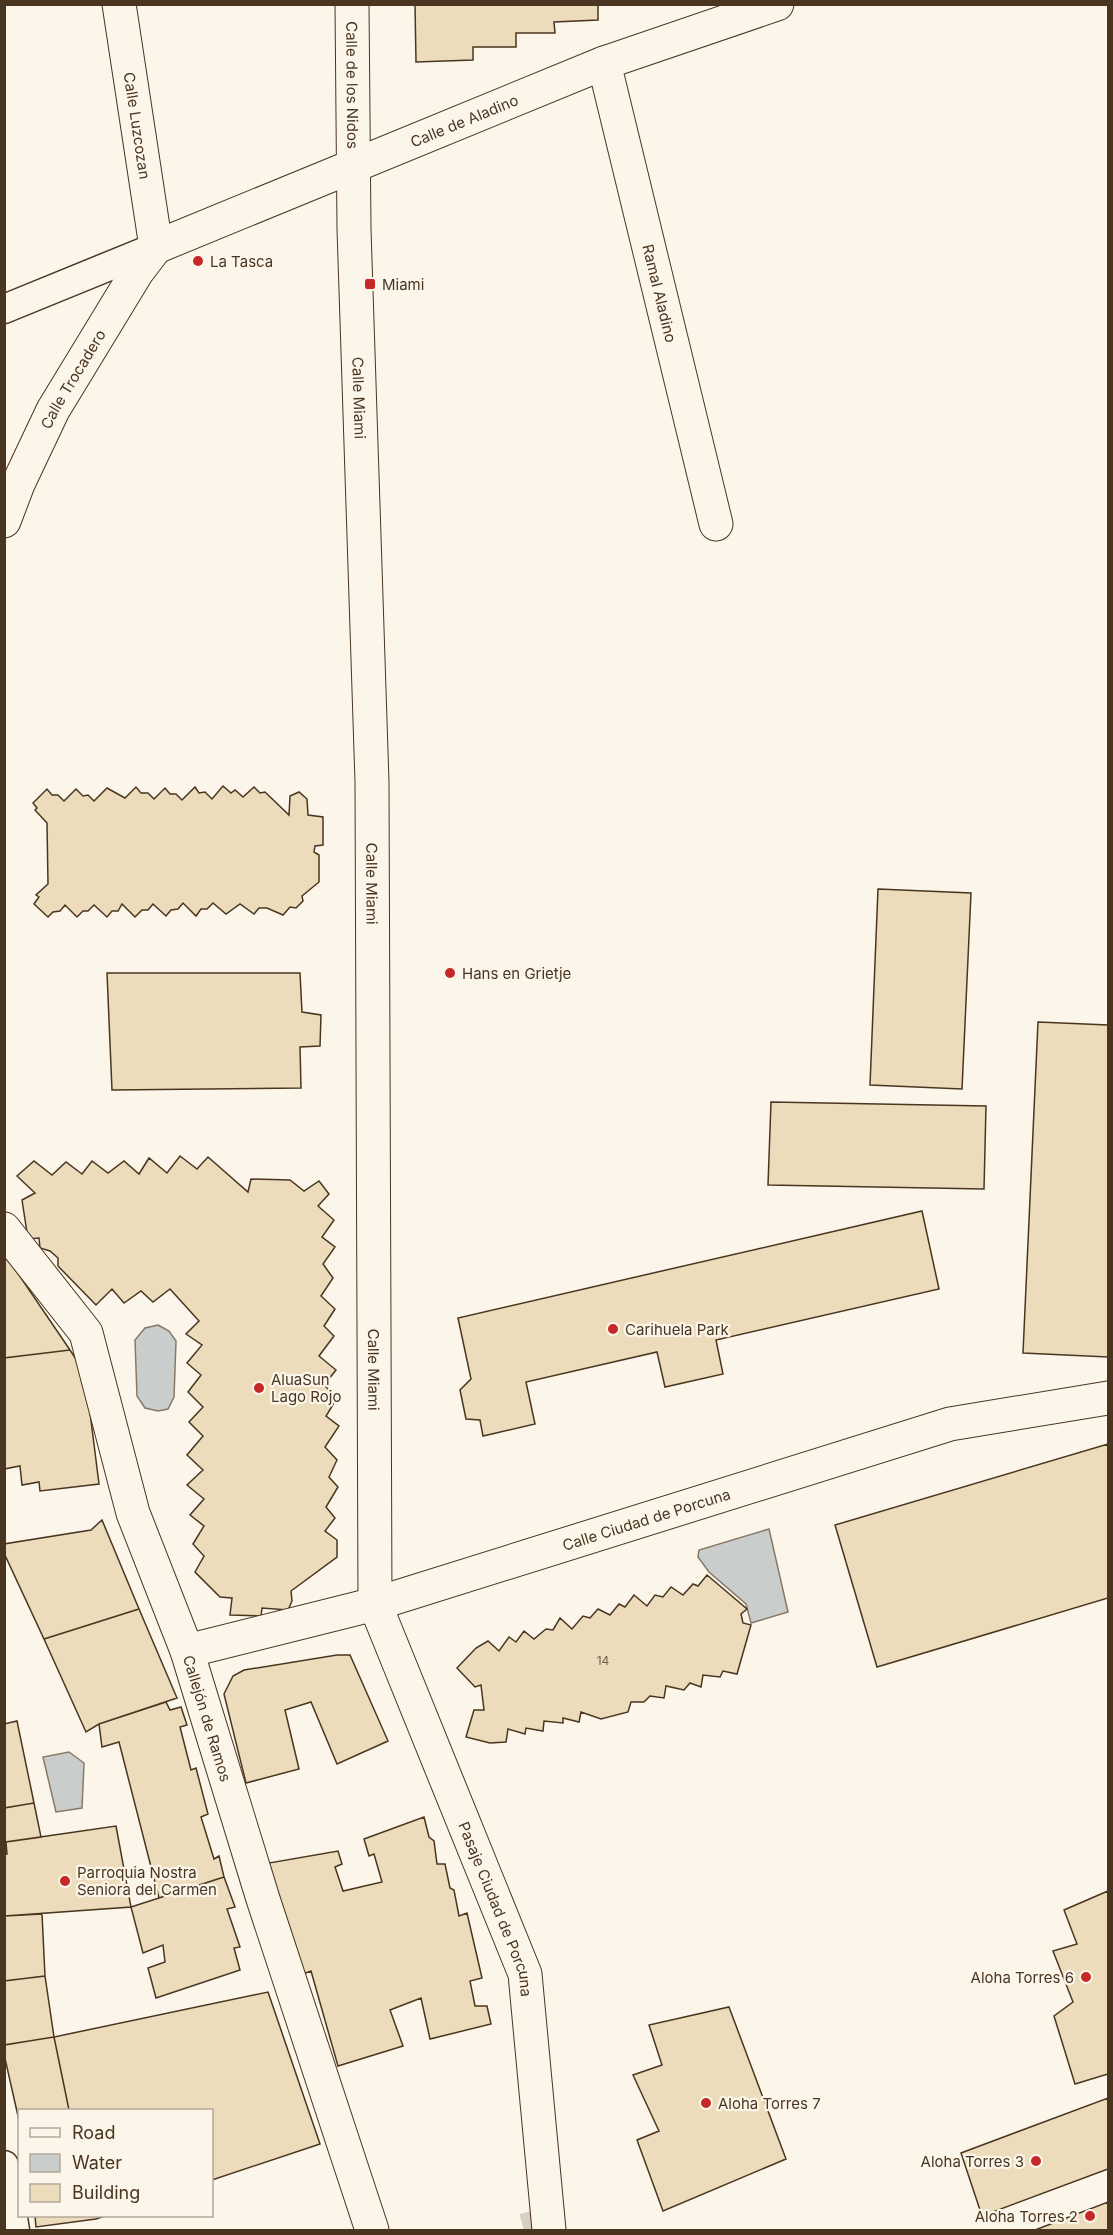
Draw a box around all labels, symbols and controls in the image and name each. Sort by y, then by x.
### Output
street label: Calle de los Nidos [343,21,363,149]
street label: Calle Luzcozan [120,71,155,180]
street label: Calle de Aladino [407,90,521,151]
street label: Ramal Aladino [639,242,681,344]
place label: La Tasca [210,252,273,271]
marker: La Tasca [191,254,205,268]
place label: Miami [382,275,424,294]
marker: Miami [363,277,377,291]
street label: Calle Trocadero [36,326,109,432]
street label: Calle Miami [349,357,370,439]
street label: Calle Miami [363,843,382,925]
place label: Hans en Grietje [462,964,571,983]
marker: Hans en Grietje [443,966,457,980]
place label: Carihuela Park [625,1320,730,1339]
marker: Carihuela Park [606,1322,620,1336]
street label: Calle Miami [364,1329,384,1411]
place label: AluaSun Lago Rojo [271,1370,341,1406]
marker: AluaSun Lago Rojo [252,1381,266,1395]
street label: Calle Ciudad de Porcuna [560,1484,733,1554]
street label: Callejón de Ramos [179,1653,236,1784]
house number: 14 [597,1653,610,1668]
street label: Pasaje Ciudad de Porcuna [455,1819,537,1997]
place label: Parroquia Nostra Seniora del Carmen [77,1863,217,1899]
marker: Parroquia Nostra Seniora del Carmen [58,1874,72,1888]
place label: Aloha Torres 6 [971,1968,1074,1987]
marker: Aloha Torres 6 [1079,1970,1093,1984]
place label: Aloha Torres 7 [718,2094,821,2113]
marker: Aloha Torres 7 [699,2096,713,2110]
legend [18,2109,213,2217]
text: Road [72,2122,115,2143]
text: Water [72,2152,122,2173]
place label: Aloha Torres 3 [921,2152,1024,2171]
marker: Aloha Torres 3 [1029,2154,1043,2168]
text: Building [72,2182,140,2203]
place label: Aloha Torres 2 [975,2207,1078,2226]
marker: Aloha Torres 2 [1083,2209,1097,2223]

